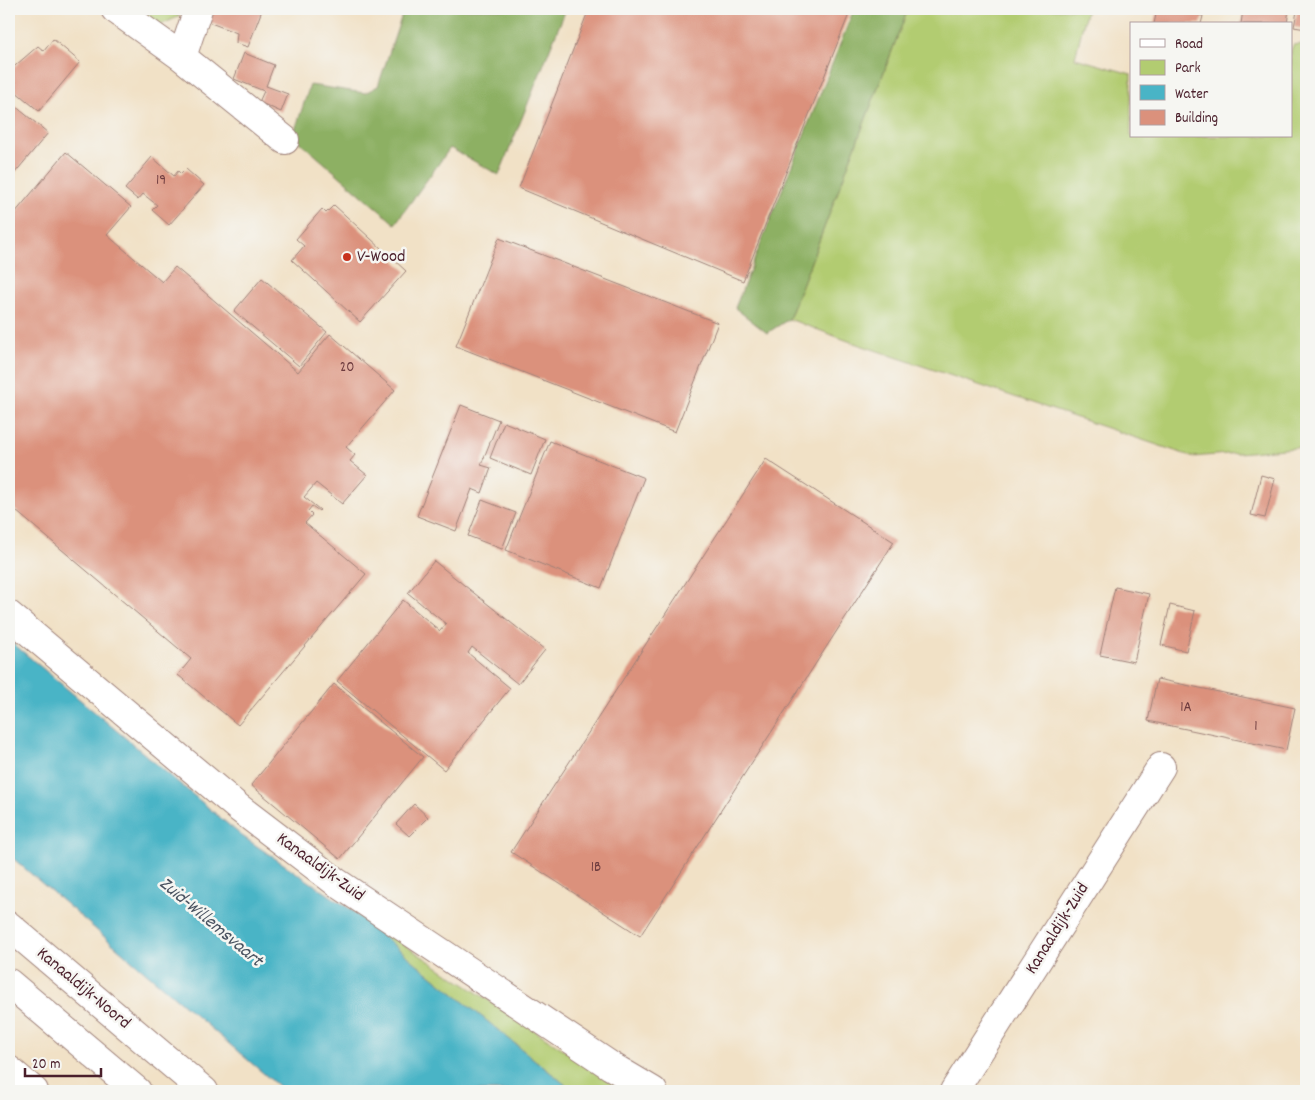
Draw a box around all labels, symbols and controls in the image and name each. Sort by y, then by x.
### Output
legend [1130,22,1292,138]
text: Road [1175,34,1203,56]
text: Park [1175,58,1201,80]
text: Water [1175,84,1209,106]
text: Building [1175,108,1218,130]
house number: 19 [156,170,166,192]
place label: V-Wood [357,245,405,270]
marker: V-Wood [341,251,353,263]
house number: 20 [340,357,354,379]
house number: 1A [1180,697,1192,719]
house number: 1 [1254,716,1258,738]
street label: Kanaaldijk-Zuid [271,827,369,909]
house number: 1B [591,857,601,879]
water label: Zuid-Willemsvaart [152,871,269,976]
street label: Kanaaldijk-Zuid [1020,878,1096,980]
street label: Kanaaldijk-Noord [30,942,136,1036]
scale bar [25,1045,101,1077]
text: 20 m [32,1054,60,1076]

